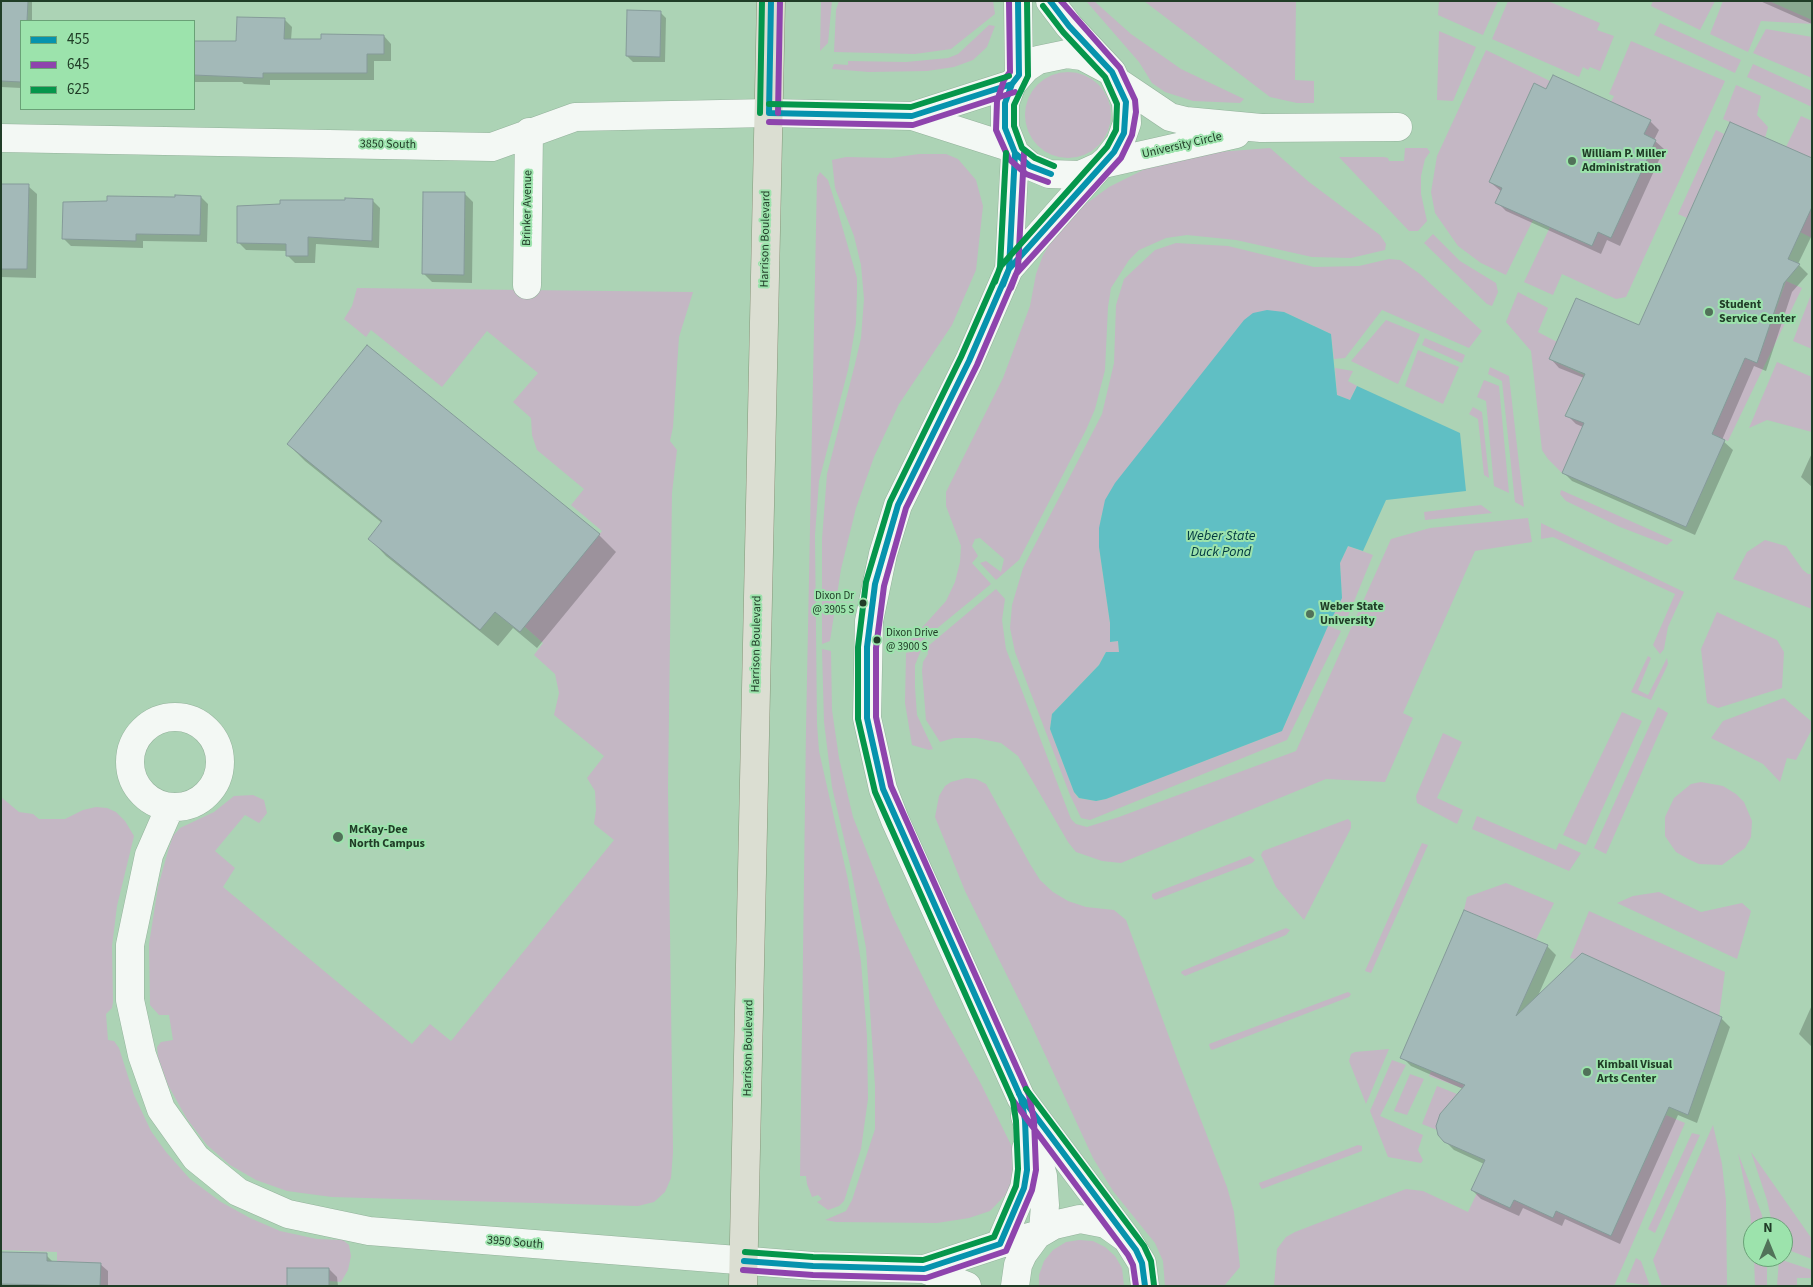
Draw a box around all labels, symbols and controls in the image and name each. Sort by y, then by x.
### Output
legend [20,20,195,110]
text: 455 [67,29,89,50]
text: 645 [67,54,89,75]
text: 625 [67,79,89,100]
street label: University Circle [1141,130,1223,162]
street label: 3850 South [360,137,416,153]
place label: William P. Miller Administration [1582,147,1666,175]
marker: William P. Miller Administration [1566,155,1578,167]
street label: Brinker Avenue [520,170,536,246]
street label: Harrison Boulevard [758,190,774,288]
place label: Student Service Center [1719,298,1796,326]
marker: Student Service Center [1703,306,1715,318]
water label: Weber State Duck Pond [1186,529,1256,562]
place label: Dixon Dr @ 3905 S [813,590,854,616]
street label: Harrison Boulevard [749,595,765,693]
marker: Dixon Dr @ 3905 S [858,598,868,608]
place label: Weber State University [1320,600,1384,628]
marker: Weber State University [1304,608,1316,620]
place label: Dixon Drive @ 3900 S [886,627,938,653]
marker: Dixon Drive @ 3900 S [872,635,882,645]
place label: McKay-Dee North Campus [349,823,425,851]
marker: McKay-Dee North Campus [331,830,345,844]
street label: Harrison Boulevard [741,999,757,1097]
place label: Kimball Visual Arts Center [1597,1058,1672,1086]
marker: Kimball Visual Arts Center [1581,1066,1593,1078]
north arrow [1743,1217,1793,1267]
text: N [1763,1218,1773,1238]
street label: 3950 South [486,1233,544,1253]

